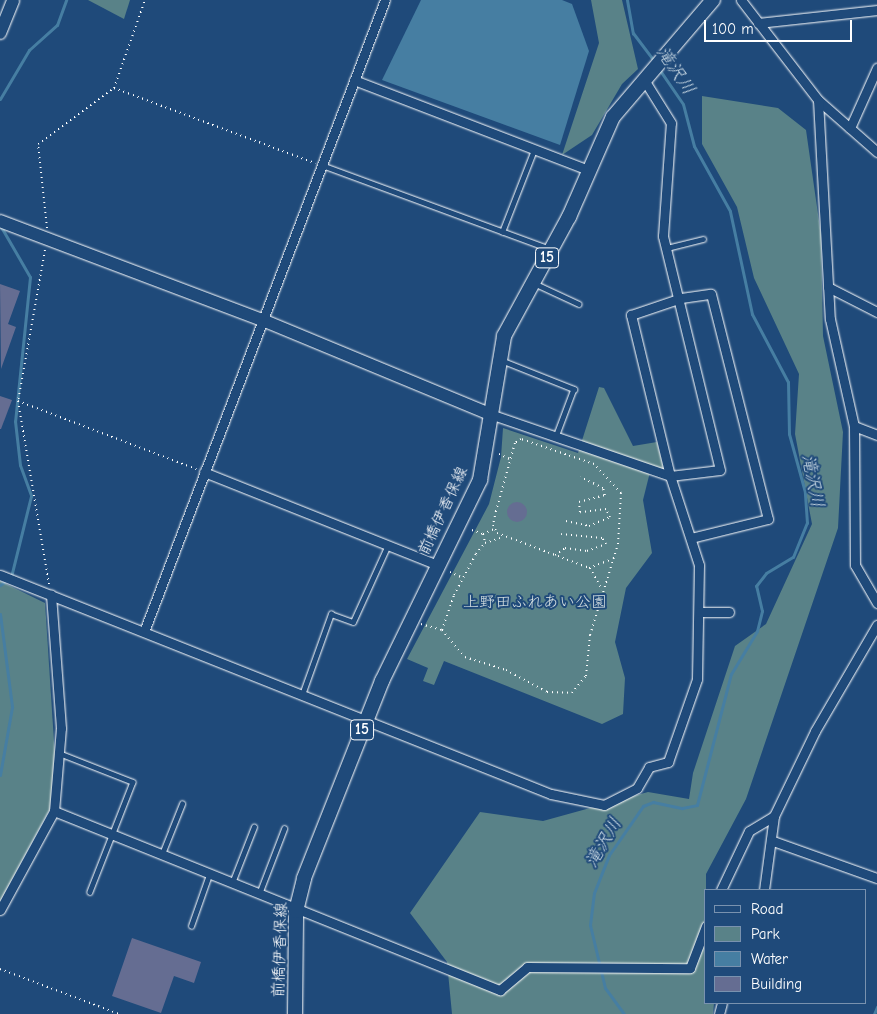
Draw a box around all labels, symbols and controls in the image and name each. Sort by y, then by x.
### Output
scale bar [707,10,854,42]
text: 100 m [712,20,754,38]
water label: 滝沢川 [651,43,699,99]
road number: 15 [534,246,560,270]
water label: 滝沢川 [796,452,828,510]
street label: 前橋伊香保線 [414,463,472,559]
park label: 上野田ふれあい公園 [463,592,607,612]
road number: 15 [350,718,374,742]
water label: 滝沢川 [581,814,627,872]
legend [704,889,867,1004]
text: Road [751,900,783,918]
street label: 前橋伊香保線 [269,902,291,998]
text: Park [751,925,780,943]
text: Water [751,950,788,968]
text: Building [751,975,802,993]

